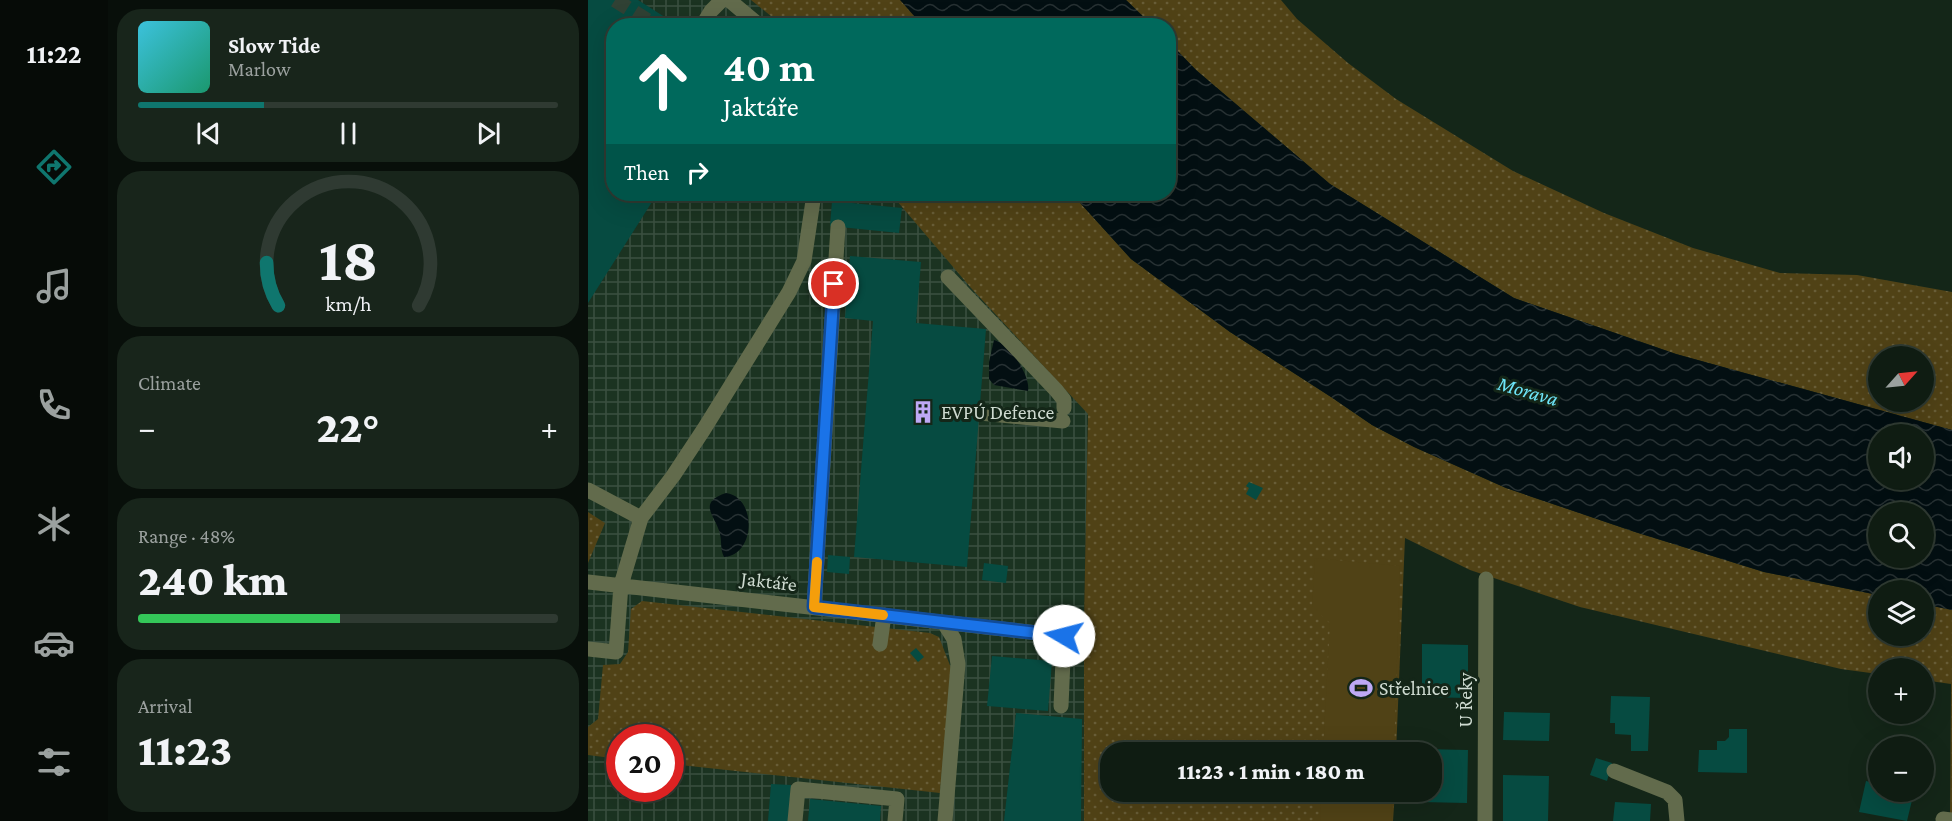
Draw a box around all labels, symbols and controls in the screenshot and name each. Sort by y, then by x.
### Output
text: Slow Tide [228,33,320,58]
text: 11:22 [27,39,81,69]
icon: ahead [624,42,702,120]
text: 40 m [723,43,815,90]
text: Marlow [228,58,291,80]
text: Jaktáře [723,92,799,122]
icon: previous [192,117,225,150]
icon: pause [332,117,365,150]
icon: next [472,117,505,150]
icon: directions [33,146,75,188]
icon: right [681,156,714,189]
text: Then [624,160,669,185]
text: 18 [318,224,378,293]
pin [808,258,859,309]
icon: music [33,265,75,307]
icon: arrive [817,267,850,300]
text: km/h [325,292,372,316]
north arrow [1868,346,1934,412]
map controls [1868,346,1934,802]
water label: Morava [1494,371,1561,411]
text: Climate [138,372,201,394]
icon: phone [33,384,75,426]
building icon: EVPÚ Defence [910,399,936,425]
place label: EVPÚ Defence [941,401,1054,423]
text: 22° [316,402,380,452]
text: − [138,409,155,446]
text: + [541,409,558,446]
button: sound [1868,424,1934,490]
button: search [1868,502,1934,568]
icon: climate [33,503,75,545]
text: Range · 48% [138,525,235,547]
text: 240 km [138,555,288,605]
street label: Jaktáře [738,566,798,596]
button: layers [1868,580,1934,646]
position arrow [1032,604,1096,668]
icon: car [33,622,75,664]
button: + [1868,658,1934,724]
street label: U Řeky [1454,672,1477,727]
sports icon: Střelnice [1348,675,1374,701]
place label: Střelnice [1379,677,1449,699]
text: Arrival [138,695,192,717]
speed limit sign: 20 [606,724,684,802]
text: 11:23 [138,725,232,775]
button: − [1868,736,1934,802]
icon: filters [33,741,75,783]
text: 11:23 · 1 min · 180 m [1178,759,1364,784]

